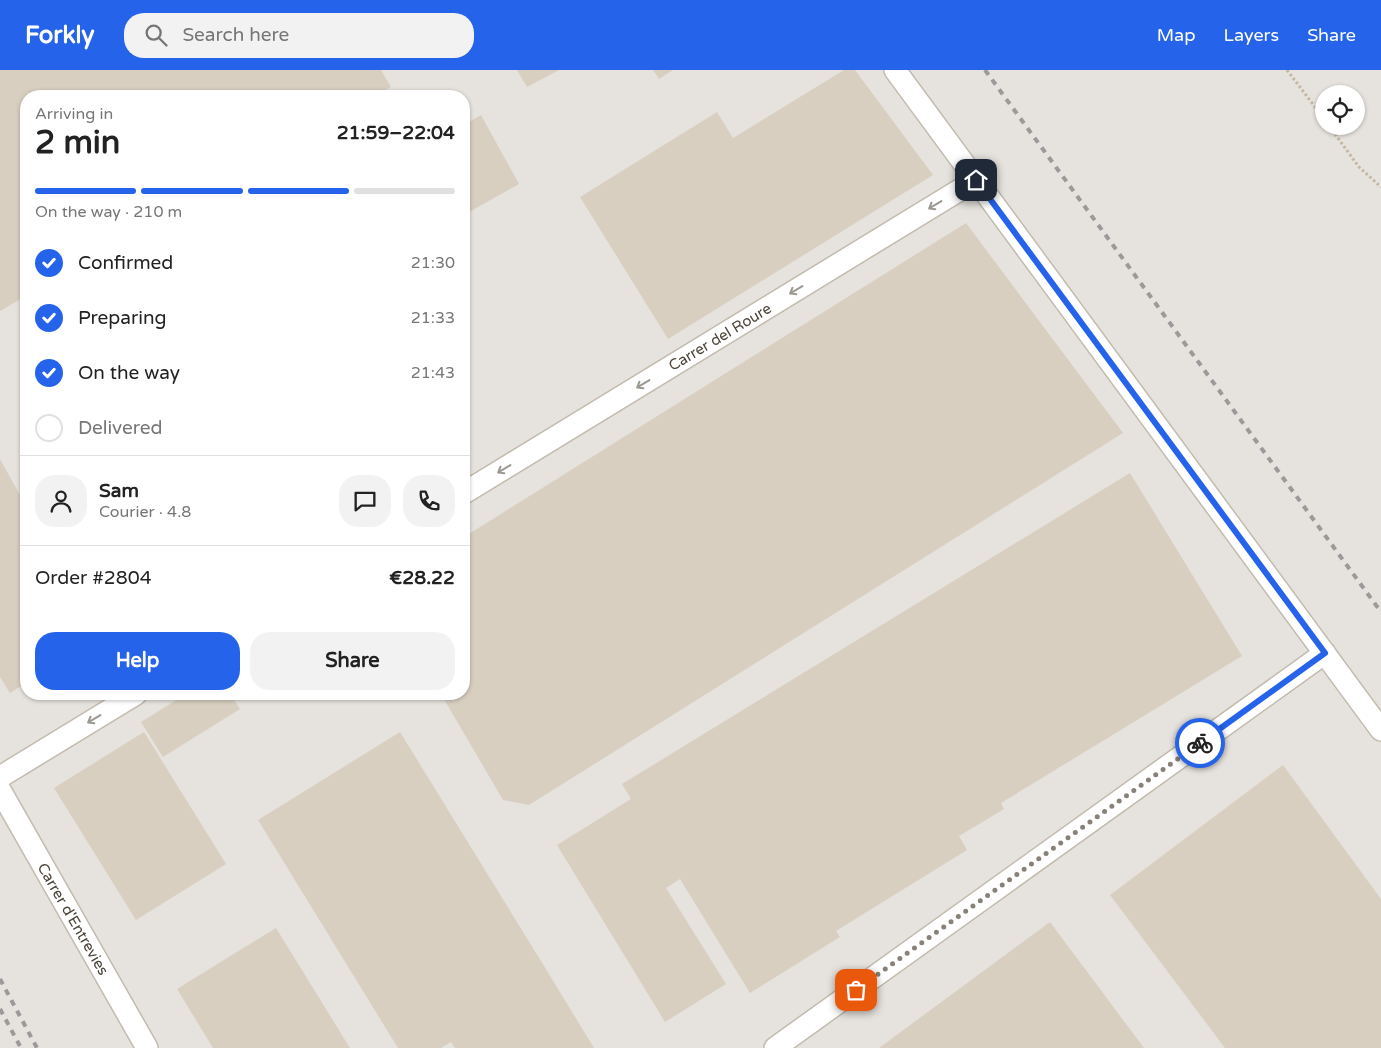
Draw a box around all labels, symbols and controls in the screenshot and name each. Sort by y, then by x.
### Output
search box [124,13,474,58]
text: Forkly [25,21,94,50]
icon: search [142,21,170,49]
text: Search here [182,24,289,46]
text: Map [1157,24,1196,46]
text: Layers [1224,24,1279,46]
text: Share [1307,24,1356,46]
map controls [1315,85,1365,135]
button: locate [1315,85,1365,135]
text: Arriving in [35,104,113,124]
text: 21:59–22:04 [337,122,455,144]
text: 2 min [35,124,120,162]
pin [955,159,997,201]
icon: home [962,166,990,194]
one-way arrow [928,201,942,211]
text: On the way · 210 m [35,202,182,222]
icon: check [35,249,63,277]
text: Confirmed [78,252,173,274]
text: 21:30 [411,253,455,273]
one-way arrow [790,286,804,296]
street label: Carrer del Roure [665,299,775,375]
icon: check [35,304,63,332]
text: Preparing [78,307,167,329]
text: 21:33 [411,308,455,328]
icon: check [35,359,63,387]
text: On the way [78,362,180,384]
text: 21:43 [411,363,455,383]
one-way arrow [636,379,650,389]
text: Delivered [78,417,163,439]
one-way arrow [497,464,511,474]
button: person [35,475,87,527]
button: chat [339,475,391,527]
button: phone [403,475,455,527]
text: Sam [99,480,139,502]
text: Courier · 4.8 [99,502,191,522]
text: Order #2804 [35,567,152,589]
text: €28.22 [389,567,455,589]
button: Help [35,632,240,690]
button: Share [250,632,455,690]
one-way arrow [88,715,102,725]
courier [1175,718,1225,768]
icon: bike [1186,729,1214,757]
street label: Carrer d'Entrevies [34,860,112,978]
pin [835,969,877,1011]
icon: bag [842,976,870,1004]

